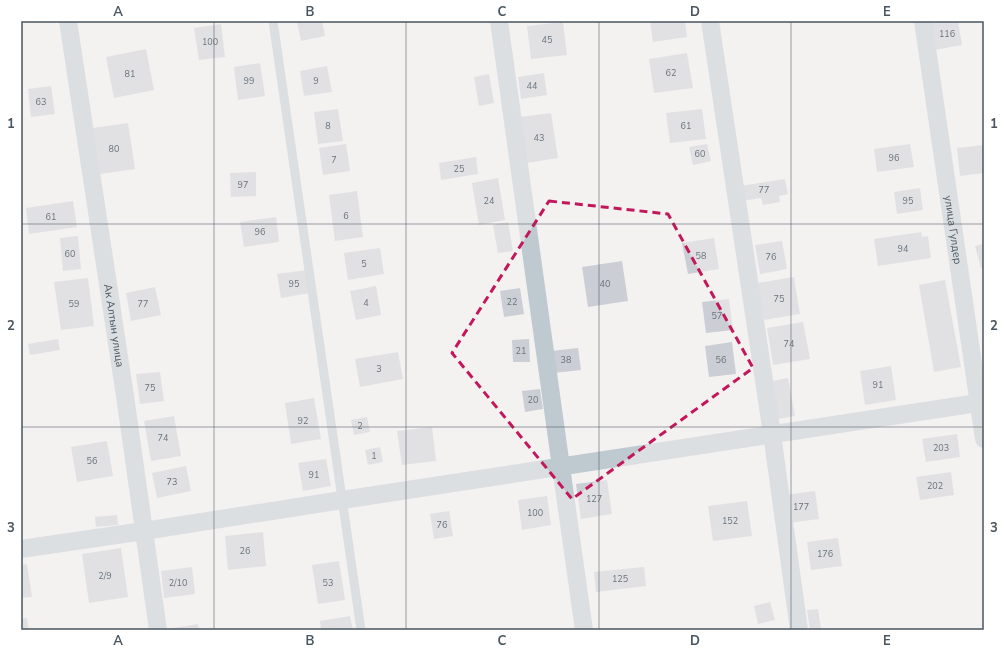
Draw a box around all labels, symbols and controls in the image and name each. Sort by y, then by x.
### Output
text: A [113,3,123,21]
text: B [306,3,315,21]
text: C [498,3,507,21]
text: D [690,3,700,21]
text: E [883,3,891,21]
house number: 116 [939,28,955,40]
house number: 45 [542,34,552,46]
house number: 100 [202,36,218,48]
house number: 62 [666,67,676,79]
house number: 81 [125,68,135,80]
house number: 99 [244,75,254,87]
house number: 9 [313,75,319,87]
house number: 44 [527,80,538,92]
house number: 63 [36,96,46,108]
text: 1 [7,115,15,133]
text: 1 [990,115,998,133]
house number: 8 [325,120,331,132]
house number: 61 [681,120,691,132]
house number: 43 [534,132,544,144]
house number: 80 [109,143,119,155]
house number: 60 [695,148,705,160]
house number: 96 [889,152,899,164]
house number: 7 [331,154,337,166]
house number: 25 [454,163,464,175]
house number: 97 [238,179,248,191]
house number: 77 [759,184,769,196]
street label: улица Гулдер [941,194,965,265]
house number: 24 [484,195,495,207]
house number: 95 [903,195,913,207]
house number: 6 [343,210,349,222]
house number: 61 [46,211,56,223]
house number: 96 [255,226,265,238]
house number: 94 [898,243,909,255]
house number: 60 [65,248,75,260]
house number: 58 [696,250,706,262]
house number: 76 [766,251,776,263]
house number: 5 [361,258,367,270]
house number: 95 [289,278,299,290]
house number: 40 [600,278,610,290]
street label: Ак Алтын улица [100,283,128,368]
house number: 75 [774,293,784,305]
house number: 22 [507,296,517,308]
house number: 4 [363,297,369,309]
house number: 59 [69,298,79,310]
house number: 77 [138,298,148,310]
house number: 57 [712,310,722,322]
text: 2 [7,317,15,335]
text: 2 [990,317,998,335]
house number: 74 [784,338,795,350]
house number: 21 [516,345,526,357]
house number: 38 [561,354,571,366]
house number: 56 [716,354,726,366]
house number: 3 [376,363,382,375]
house number: 91 [873,379,883,391]
house number: 75 [145,382,155,394]
house number: 20 [528,394,538,406]
house number: 92 [298,415,308,427]
house number: 2 [357,420,363,432]
house number: 74 [158,432,169,444]
house number: 203 [933,442,949,454]
house number: 1 [371,450,377,462]
house number: 56 [87,455,97,467]
house number: 91 [309,469,319,481]
house number: 73 [167,476,177,488]
house number: 202 [927,480,943,492]
house number: 127 [586,493,602,505]
house number: 177 [793,501,809,513]
house number: 100 [527,507,543,519]
house number: 152 [722,515,738,527]
text: 3 [7,519,15,537]
house number: 76 [437,519,447,531]
text: 3 [990,519,998,537]
house number: 26 [240,545,250,557]
house number: 176 [817,548,833,560]
house number: 2/9 [98,570,112,582]
house number: 125 [612,573,628,585]
house number: 2/10 [169,577,187,589]
house number: 53 [323,577,333,589]
text: A [113,632,123,650]
text: B [306,632,315,650]
text: C [498,632,507,650]
text: D [690,632,700,650]
text: E [883,632,891,650]

